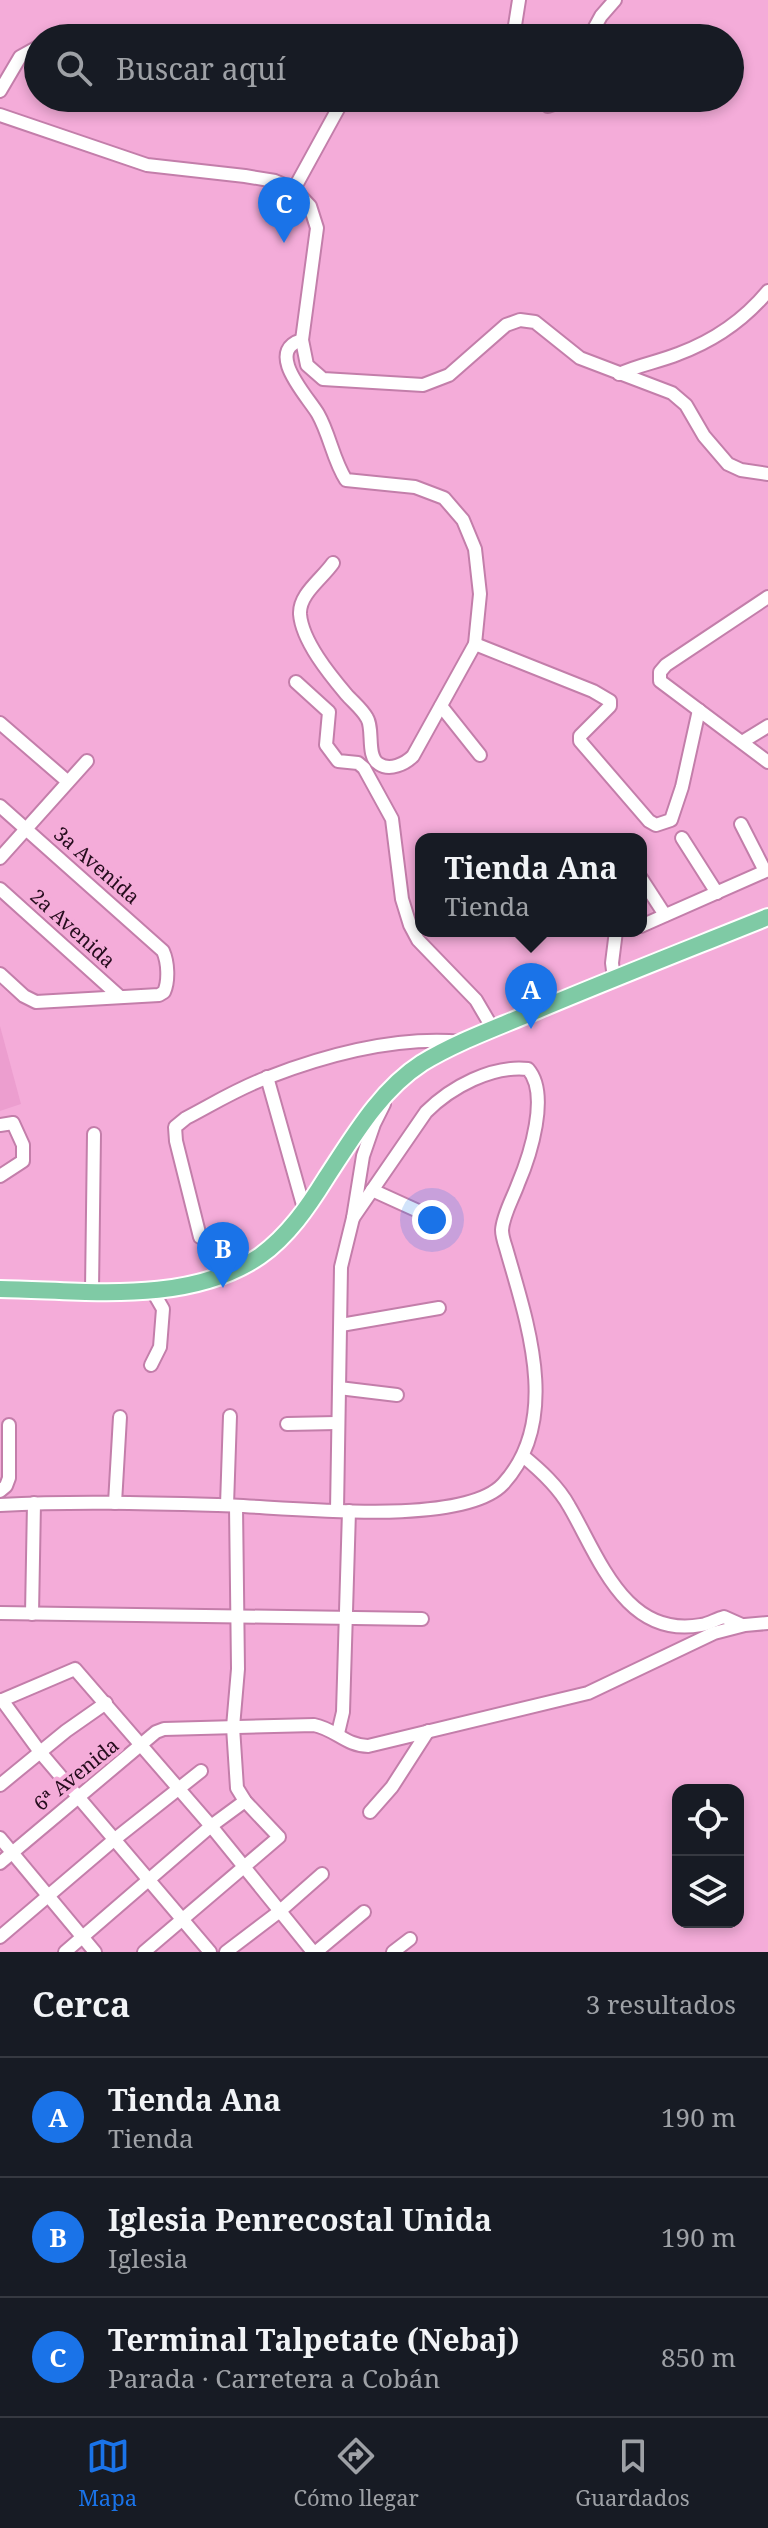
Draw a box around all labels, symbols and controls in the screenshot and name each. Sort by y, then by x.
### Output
search box [24,24,744,112]
icon: search [52,46,96,90]
text: Buscar aquí [116,48,286,89]
pin: C [258,177,310,243]
street label: 3a Avenida [48,820,146,910]
popup [415,833,647,937]
text: Tienda Ana [444,847,618,888]
street label: 2a Avenida [25,883,121,973]
text: Tienda [444,888,530,924]
pin: A [505,963,557,1029]
your location [412,1200,452,1240]
pin: B [197,1222,249,1288]
street label: 6ª Avenida [28,1731,124,1817]
map controls [672,1784,744,1928]
button: locate [672,1784,744,1856]
button: layers [672,1856,744,1928]
text: Cerca [32,1981,130,2027]
text: 3 resultados [586,1986,736,2022]
text: Tienda Ana [108,2079,281,2120]
text: A [48,2099,68,2135]
text: 190 m [661,2099,736,2135]
text: Tienda [108,2120,194,2156]
text: Iglesia Penrecostal Unida [108,2199,492,2240]
text: B [49,2219,67,2255]
text: 190 m [661,2219,736,2255]
text: Iglesia [108,2240,188,2276]
text: Terminal Talpetate (Nebaj) [108,2319,520,2360]
text: C [49,2339,67,2375]
text: 850 m [661,2339,736,2375]
text: Parada · Carretera a Cobán [108,2360,440,2396]
tab: Mapa [78,2434,137,2512]
tab: Cómo llegar [294,2434,419,2512]
tab: Guardados [575,2434,690,2512]

